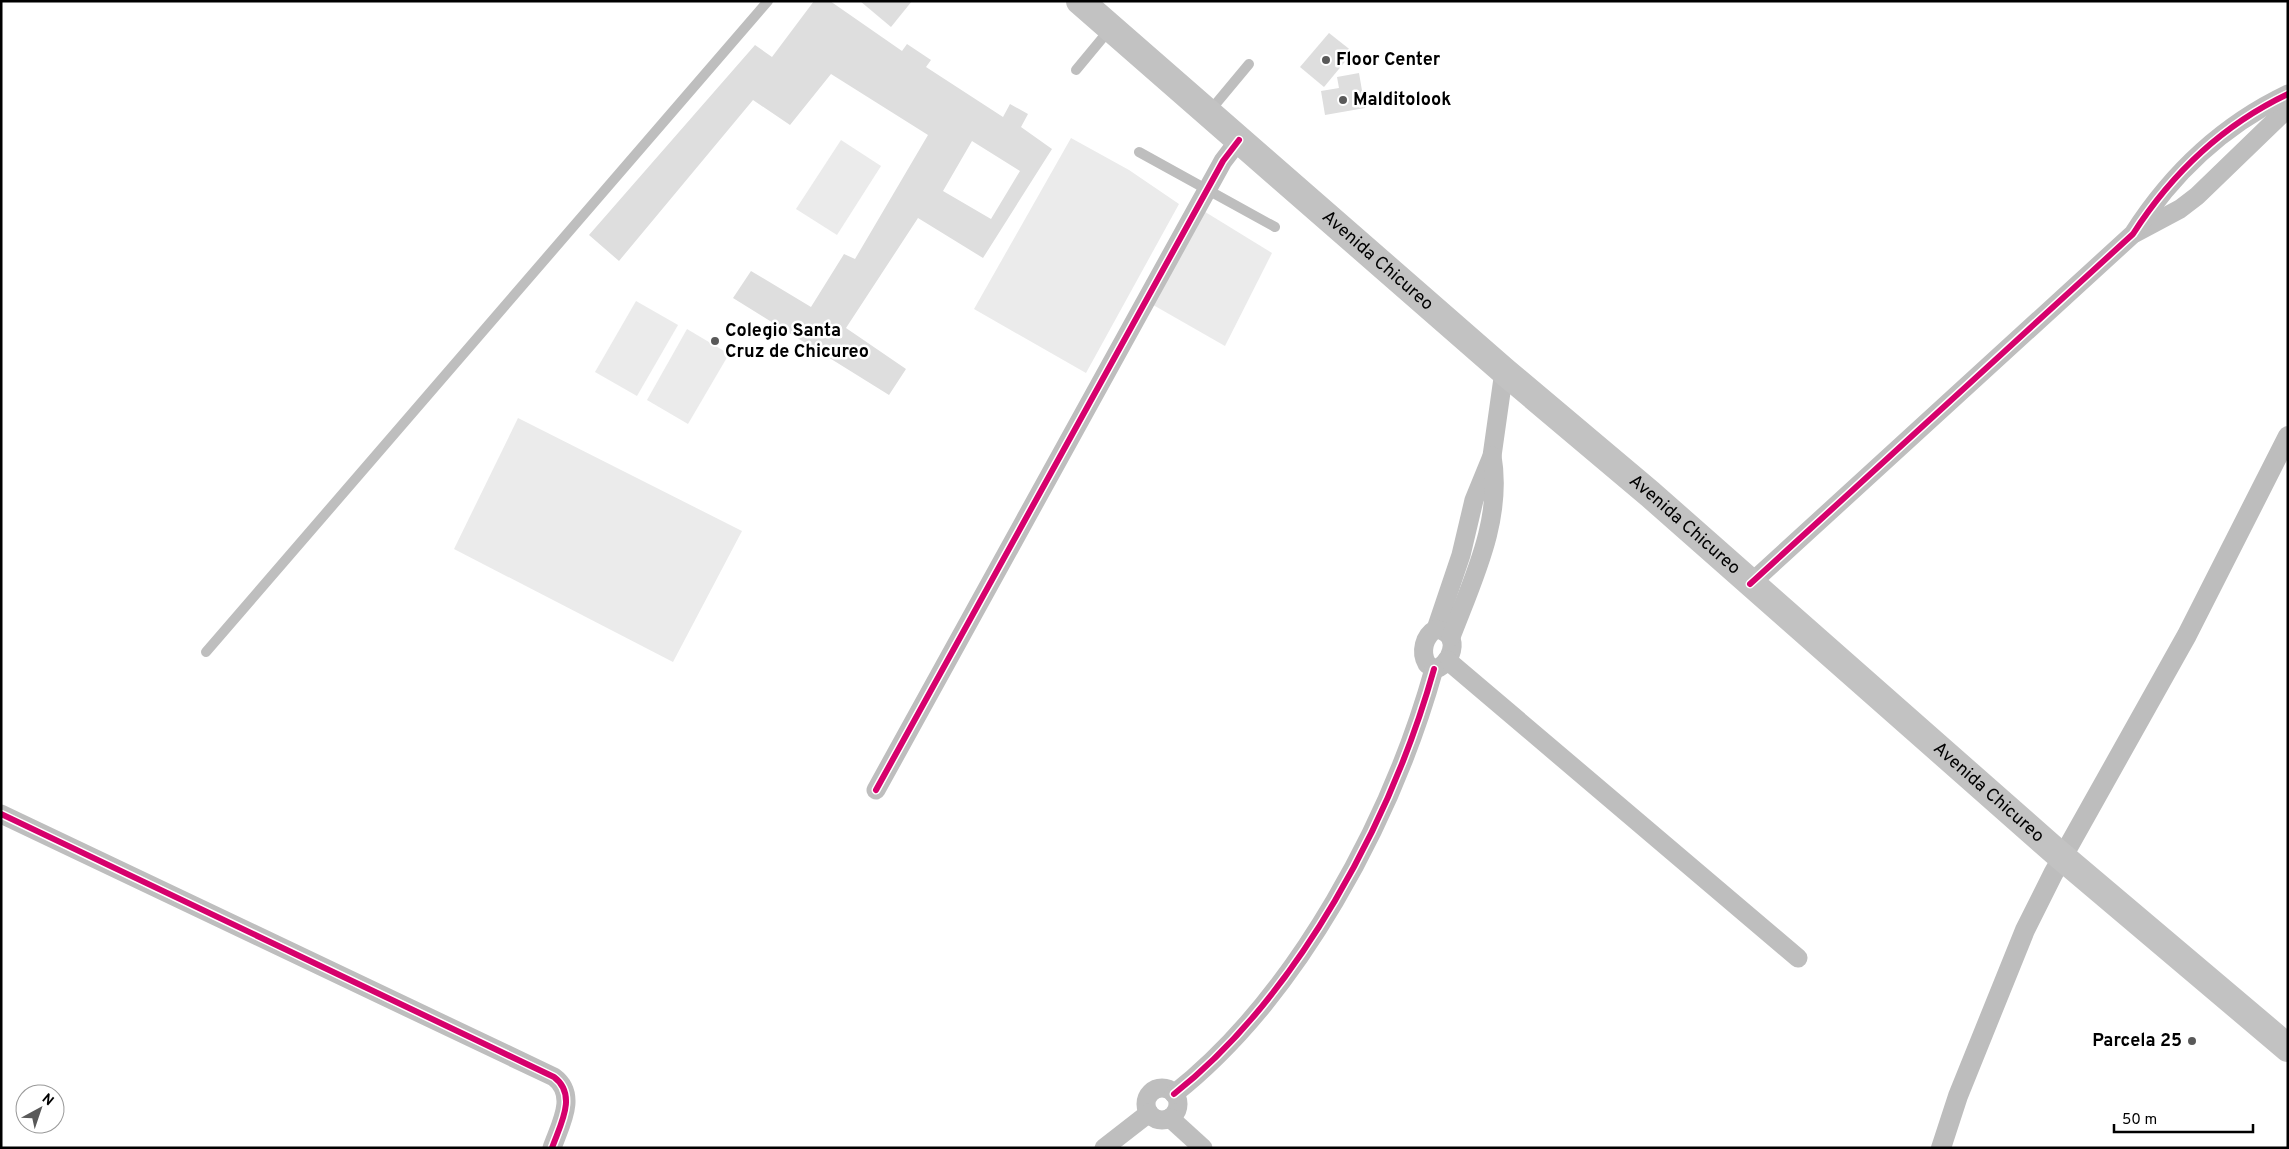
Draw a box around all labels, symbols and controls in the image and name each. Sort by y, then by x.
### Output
place label: Floor Center [1336,49,1441,72]
marker: Floor Center [1320,54,1332,66]
place label: Malditolook [1353,89,1451,112]
marker: Malditolook [1337,94,1349,106]
street label: Avenida Chicureo [1317,206,1438,316]
place label: Colegio Santa Cruz de Chicureo [725,320,869,364]
marker: Colegio Santa Cruz de Chicureo [709,335,721,347]
street label: Avenida Chicureo [1624,470,1745,580]
street label: Avenida Chicureo [1928,737,2049,848]
place label: Parcela 25 [2092,1030,2182,1053]
marker: Parcela 25 [2186,1035,2198,1047]
north arrow [15,1084,65,1134]
text: N [38,1090,57,1110]
scale bar [2114,1102,2253,1134]
text: 50 m [2122,1111,2157,1130]

